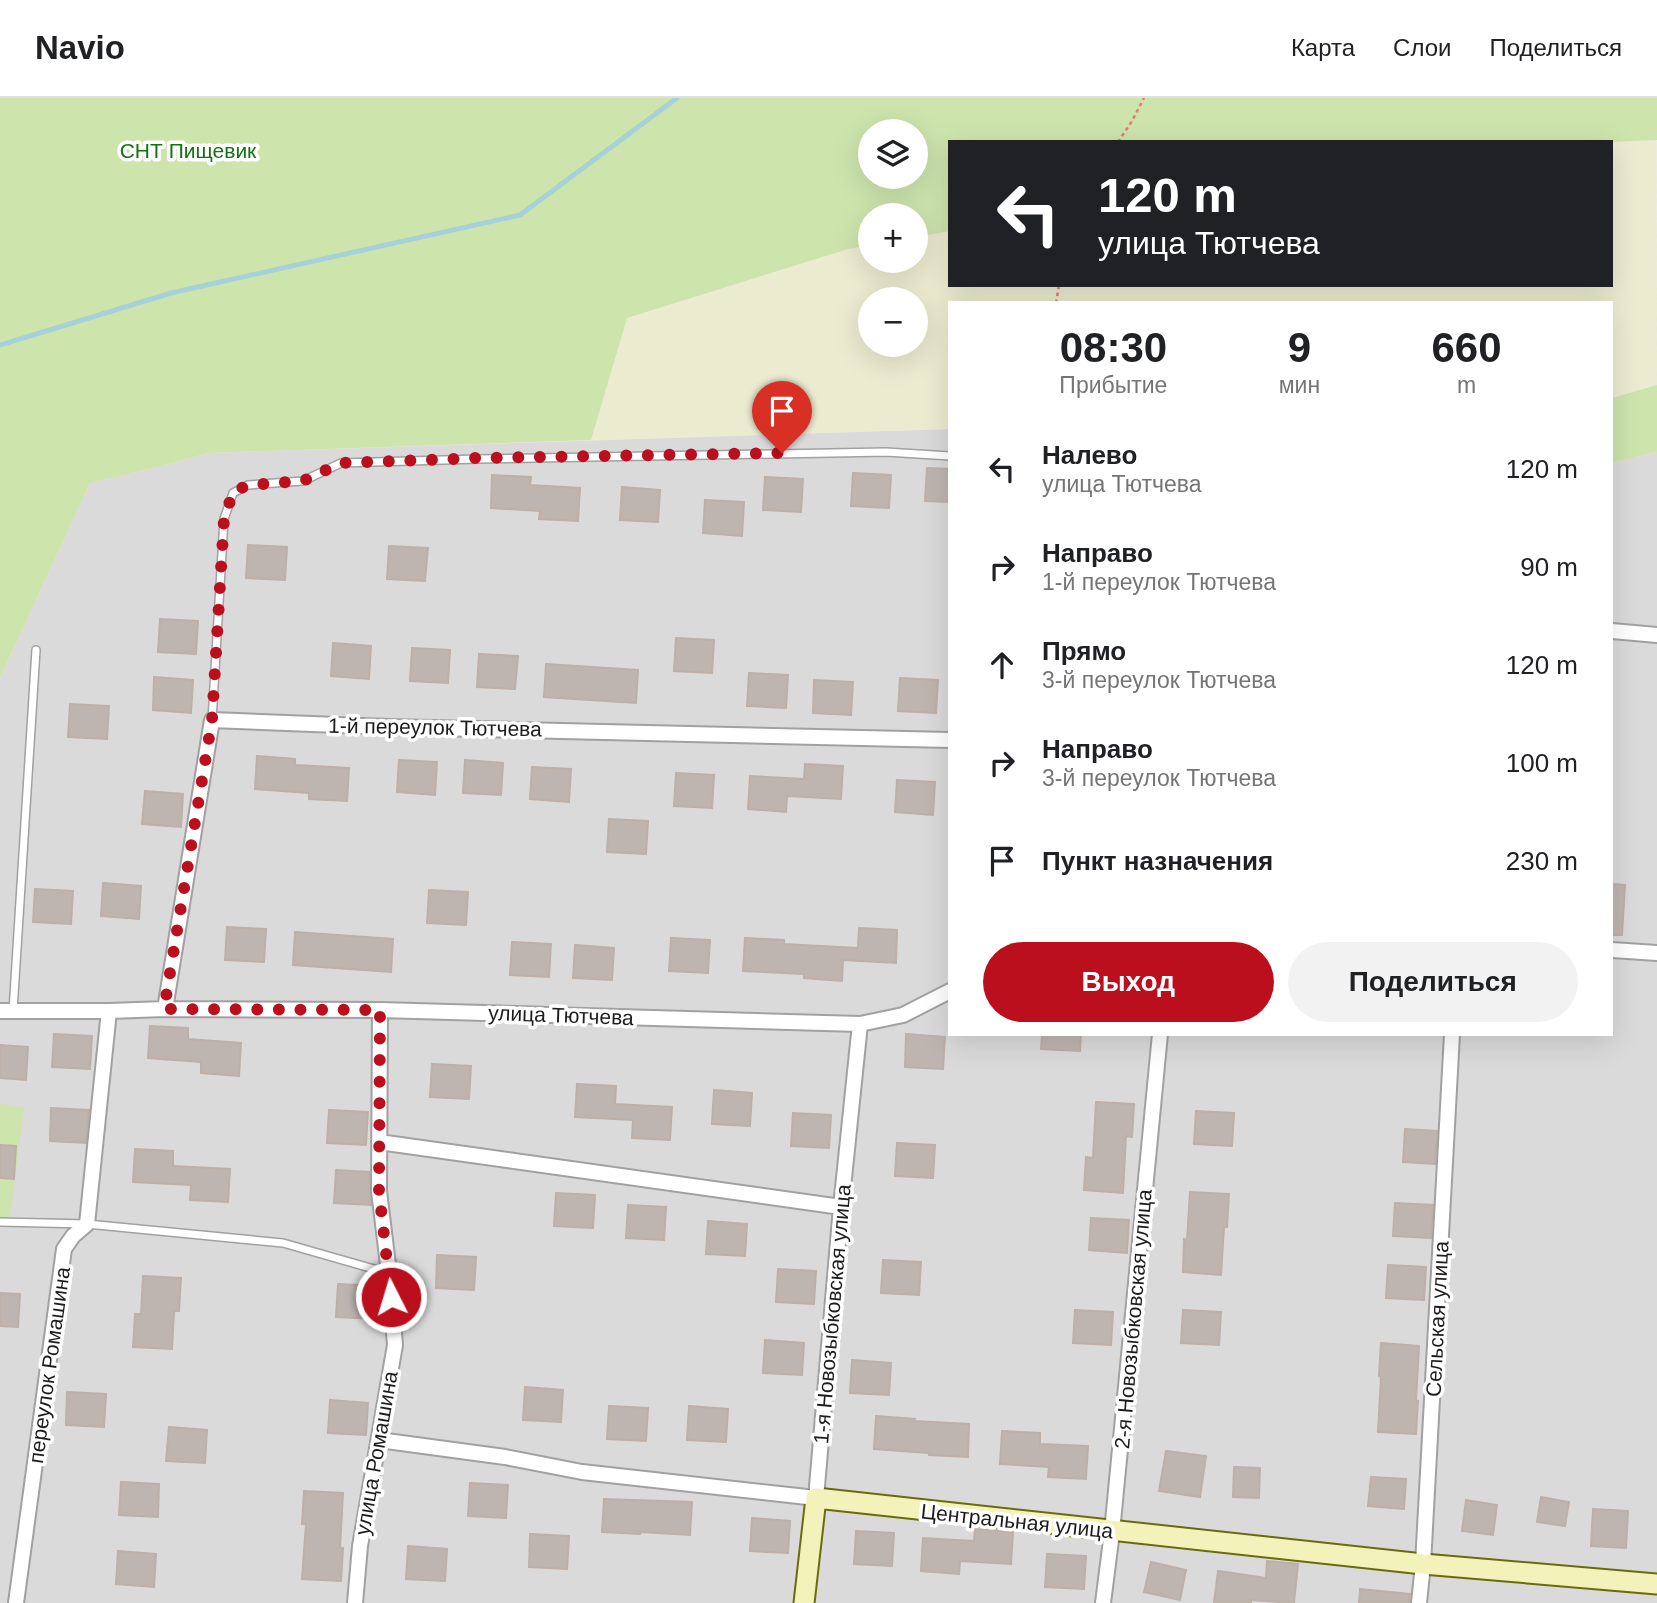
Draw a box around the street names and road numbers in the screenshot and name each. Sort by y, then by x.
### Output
street label: 1-й переулок Тютчева [328,714,542,740]
street label: улица Тютчева [488,1001,634,1029]
street label: 1-я Новозыбковская улица [809,1183,855,1445]
street label: 2-я Новозыбковская улица [1110,1188,1156,1450]
street label: Сельская улица [1421,1240,1453,1398]
street label: переулок Ромашина [24,1265,74,1465]
street label: улица Ромашина [350,1369,402,1537]
street label: Центральная улица [920,1499,1115,1543]

